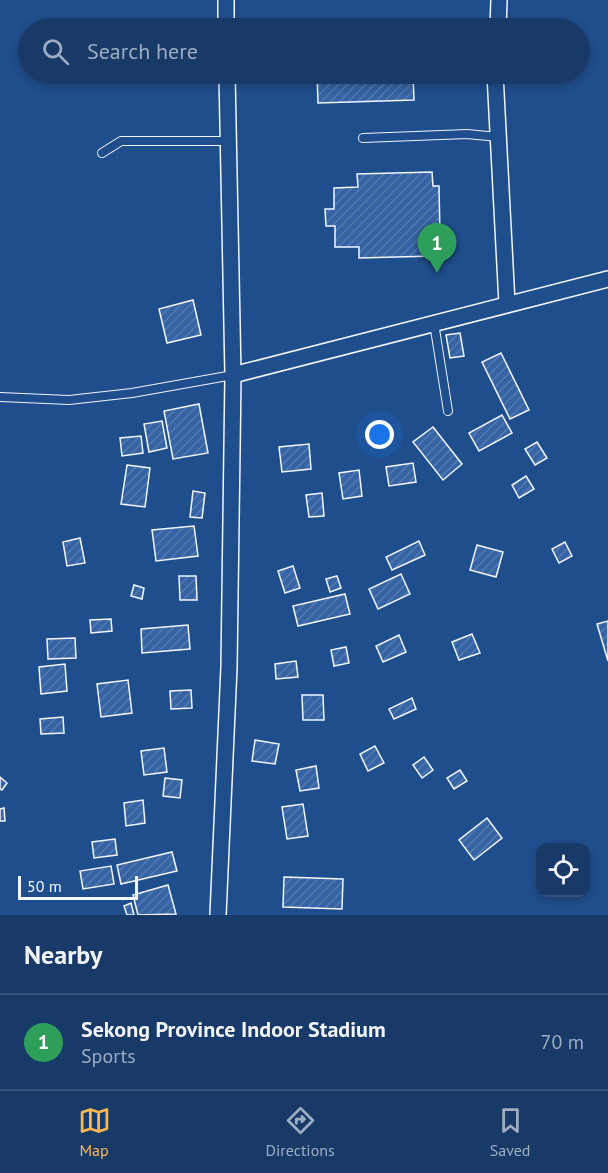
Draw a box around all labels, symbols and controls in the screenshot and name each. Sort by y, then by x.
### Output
search box [18,18,590,84]
icon: search [39,35,72,68]
text: Search here [87,37,198,65]
pin: 1 [418,224,456,273]
your location [365,420,394,449]
map controls [536,843,590,897]
button: locate [536,843,590,897]
scale bar [18,873,138,900]
text: 50 m [27,876,62,896]
text: Nearby [24,938,102,971]
text: Sekong Province Indoor Stadium [81,1015,386,1043]
text: 1 [38,1029,49,1055]
text: 70 m [541,1029,584,1055]
text: Sports [81,1043,136,1069]
tab: Map [78,1104,111,1160]
tab: Directions [266,1104,335,1160]
tab: Saved [490,1104,530,1160]

